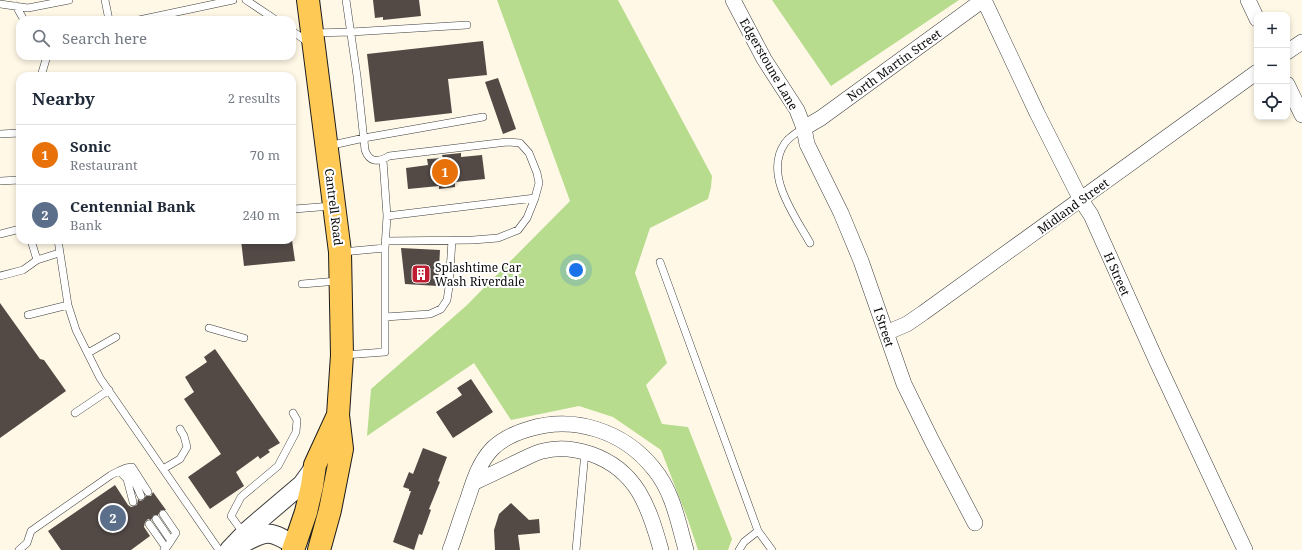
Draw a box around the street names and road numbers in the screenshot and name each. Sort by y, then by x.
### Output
street label: Edgerstoune Lane [736,15,802,113]
street label: North Martin Street [843,25,945,105]
street label: Cantrell Road [321,167,347,247]
street label: Midland Street [1034,174,1112,238]
street label: H Street [1100,249,1134,299]
street label: I Street [870,305,898,349]

